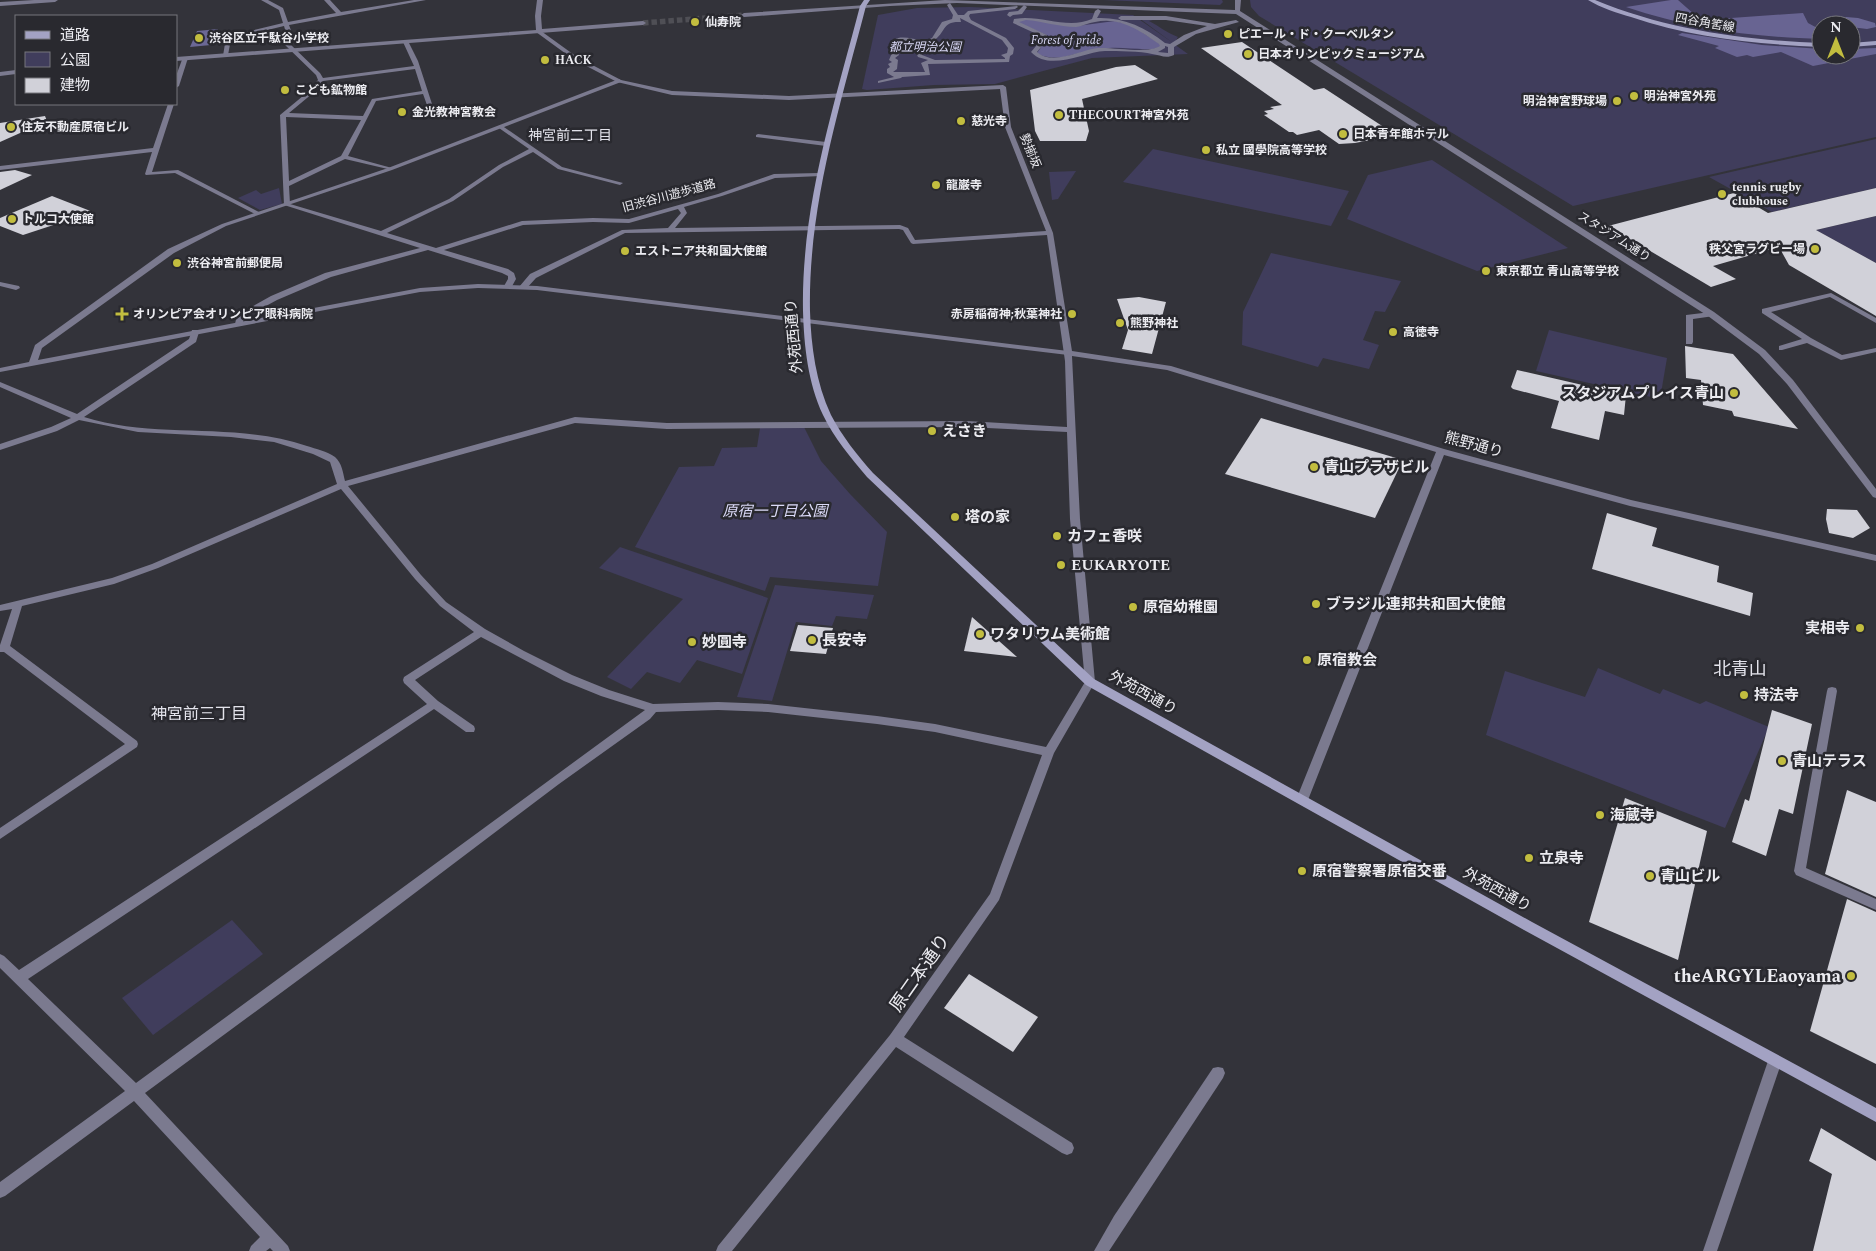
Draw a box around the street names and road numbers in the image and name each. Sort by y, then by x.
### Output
street label: 四谷角筈線 [1674,8,1736,38]
street label: 勢揃坂 [1014,131,1046,171]
street label: 旧渋谷川遊歩道路 [620,174,718,218]
street label: スタジアム通り [1574,207,1654,267]
street label: 外苑西通り [779,298,809,374]
street label: 熊野通り [1442,426,1506,464]
street label: 外苑西通り [1105,665,1181,721]
street label: 外苑西通り [1459,862,1535,918]
street label: 原二本通り [883,928,957,1018]

